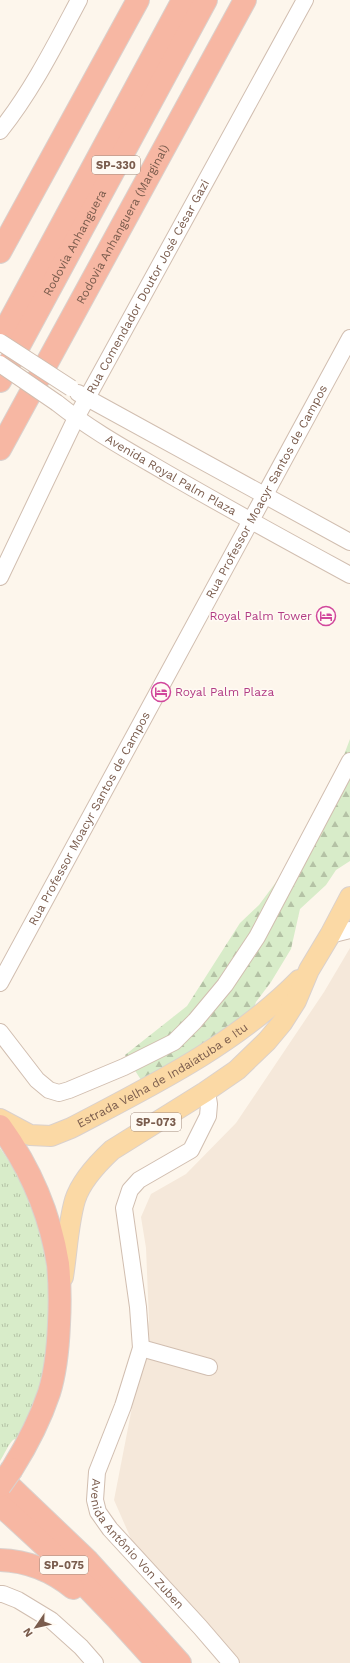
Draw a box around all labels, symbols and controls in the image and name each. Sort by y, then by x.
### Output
street label: Rodovia Anhanguera (Marginal) [73,143,173,307]
road number: SP-330 [92,156,140,174]
street label: Rua Comendador Doutor José César Gazi [84,177,212,396]
street label: Rodovia Anhanguera [40,187,108,299]
street label: Rua Professor Moacyr Santos de Campos [203,382,330,601]
street label: Avenida Royal Palm Plaza [103,432,239,518]
hotel icon: Royal Palm Tower [315,605,337,627]
place label: Royal Palm Tower [209,609,312,623]
hotel icon: Royal Palm Plaza [150,681,172,703]
place label: Royal Palm Plaza [175,685,274,699]
street label: Rua Professor Moacyr Santos de Campos [26,709,153,928]
street label: Estrada Velha de Indaiatuba e Itu [75,1020,250,1131]
road number: SP-073 [131,1113,181,1131]
street label: Avenida Antônio Von Zuben [88,1478,187,1612]
road number: SP-075 [40,1556,88,1574]
north arrow [16,1607,56,1647]
text: N [20,1625,36,1639]

